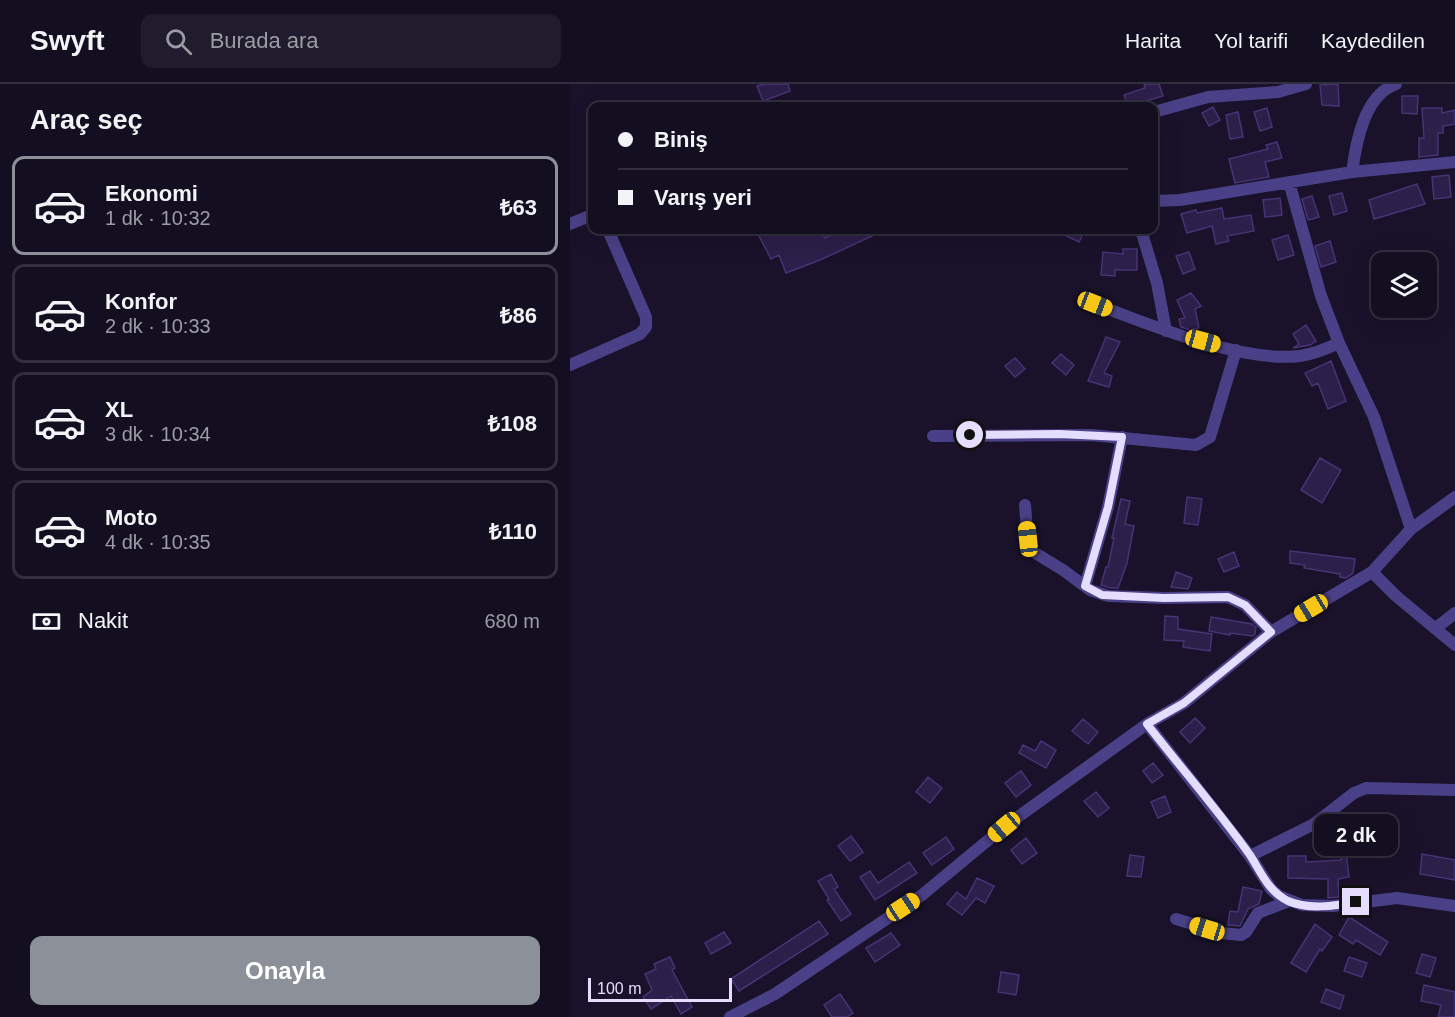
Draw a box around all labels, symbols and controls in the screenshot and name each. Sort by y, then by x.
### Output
search box [141,14,561,68]
text: Swyft [30,25,105,56]
icon: search [162,25,195,58]
text: Burada ara [210,28,319,53]
text: Harita [1125,29,1181,52]
text: Yol tarifi [1214,29,1288,52]
text: Kaydedilen [1321,29,1425,52]
text: Araç seç [30,105,143,135]
text: Biniş [654,127,708,152]
icon: car [33,179,87,233]
text: Ekonomi [105,181,198,206]
text: Varış yeri [654,185,752,210]
text: ₺63 [500,195,537,220]
text: 1 dk · 10:32 [105,207,211,229]
map controls [1371,252,1437,318]
button: layers [1371,252,1437,318]
icon: car [33,287,87,341]
text: Konfor [105,289,177,314]
car [1075,289,1115,319]
text: ₺86 [500,303,537,328]
text: 2 dk · 10:33 [105,315,211,337]
car [1183,328,1223,354]
icon: car [33,395,87,449]
text: XL [105,397,133,422]
text: ₺108 [488,411,537,436]
route start [956,421,983,448]
text: 3 dk · 10:34 [105,423,211,445]
icon: car [33,503,87,557]
text: Moto [105,505,158,530]
text: ₺110 [489,519,537,544]
car [1017,520,1039,558]
text: 4 dk · 10:35 [105,531,211,553]
car [1291,591,1331,625]
icon: cash [30,605,63,638]
text: Nakit [78,608,128,633]
text: 680 m [484,610,540,632]
car [984,809,1024,845]
callout: 2 dk [1314,815,1398,857]
text: 2 dk [1336,824,1376,846]
route end [1342,888,1369,915]
car [883,890,923,924]
car [1187,915,1227,943]
button: Onayla [30,936,540,1005]
scale bar [588,975,732,1002]
text: 100 m [597,980,641,997]

